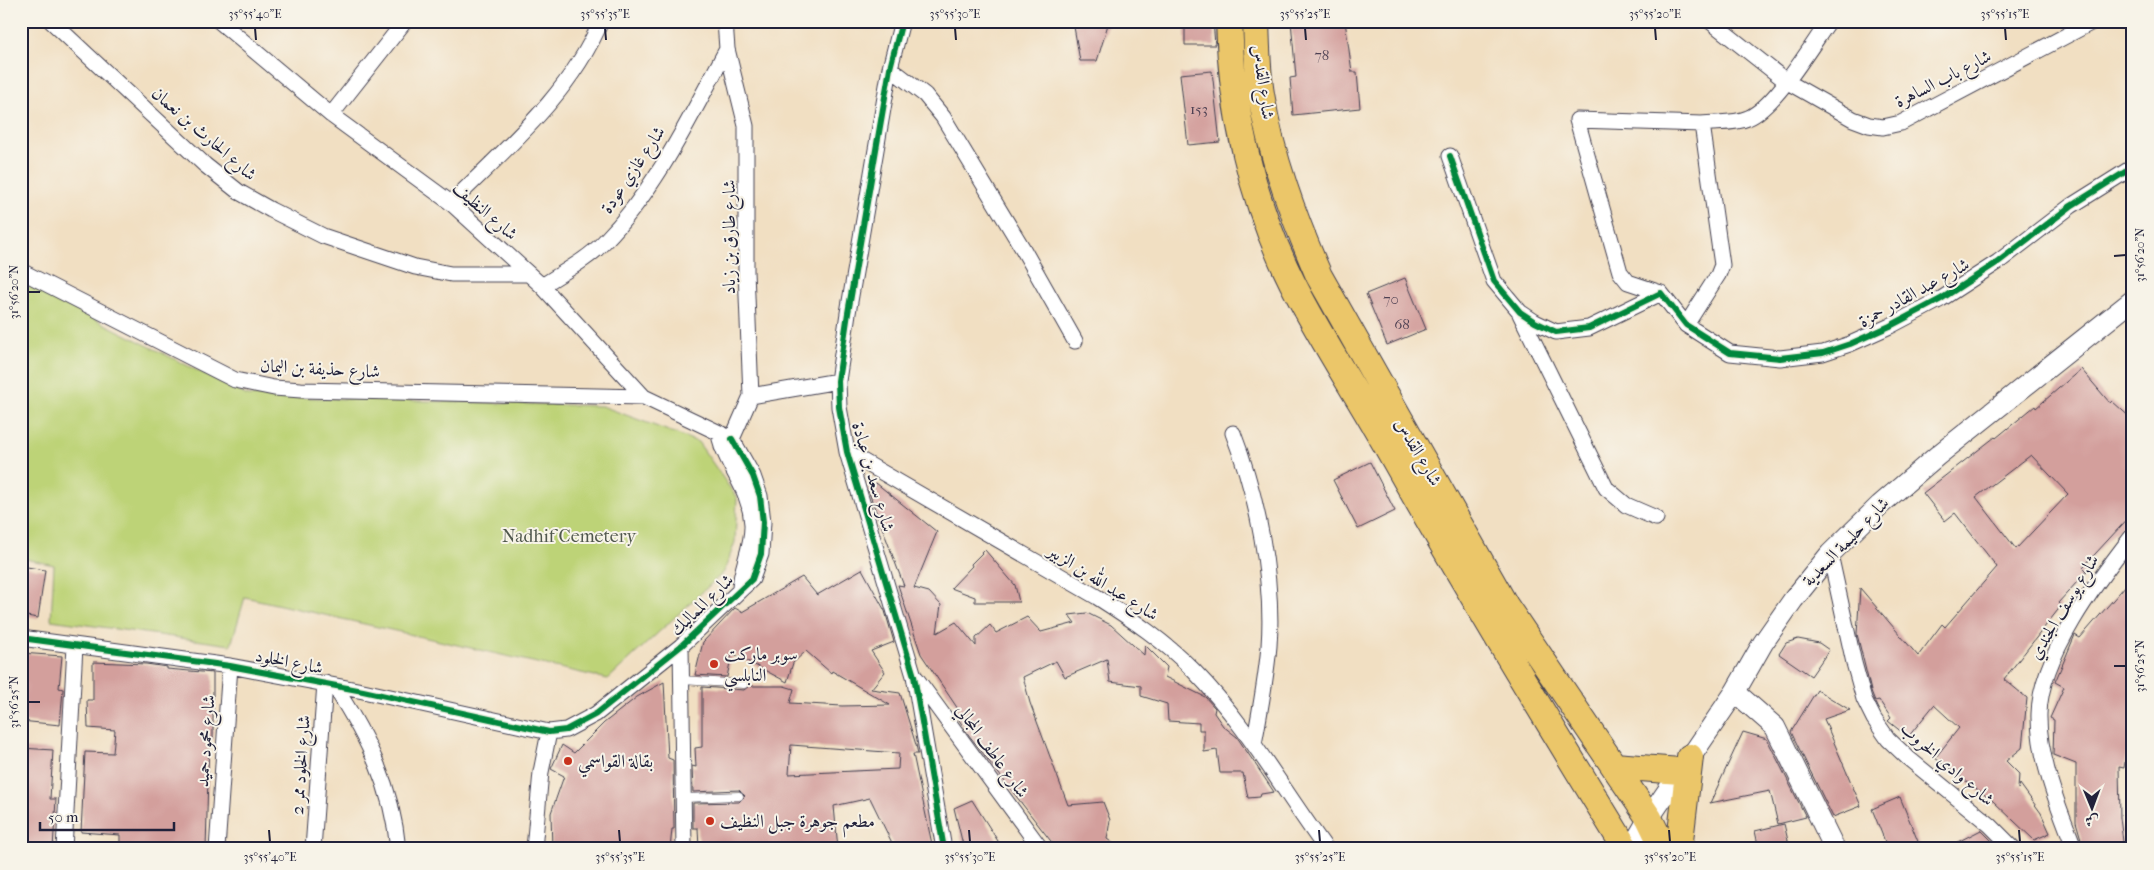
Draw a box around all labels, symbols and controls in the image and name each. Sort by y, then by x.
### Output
text: 35°55'40"E [228,7,282,21]
text: 35°55'35"E [580,7,630,21]
text: 35°55'30"E [930,7,980,21]
text: 35°55'25"E [1280,7,1330,21]
text: 35°55'20"E [1629,7,1681,21]
text: 35°55'15"E [1981,7,2029,21]
street label: شارع القدس [1243,43,1279,121]
house number: 78 [1315,46,1329,64]
street label: شارع باب الساهرة [1891,46,1997,116]
street label: شارع الحارث بن نعمان [145,83,261,188]
house number: 153 [1190,100,1208,118]
street label: شارع غازي عودة [596,122,673,220]
street label: شارع النظيف [446,177,522,248]
street label: شارع طارق بن زياد [719,179,744,295]
text: 31°56'20"N [2133,228,2147,282]
street label: شارع عبد القادر حمزة [1855,254,1975,336]
text: 31°56'20"N [7,265,21,319]
house number: 70 [1383,290,1399,308]
house number: 68 [1394,315,1410,333]
street label: شارع حذيفة بن اليمان [259,355,381,387]
street label: شارع القدس [1387,414,1446,492]
street label: شارع سعد بن عبادة [843,420,899,536]
street label: شارع حليمة السعدية [1798,493,1897,594]
park label: Nadhif Cemetery [502,526,637,547]
street label: شارع عبد الله بن الزبير [1040,536,1164,629]
street label: شارع يوسف الجندي [2024,551,2107,665]
street label: شارع المماليك [666,570,741,643]
text: 31°56'25"N [2133,640,2147,692]
place label: سوبر ماركت النابلسي [724,644,798,692]
street label: شارع الخلود [252,645,325,683]
marker: سوبر ماركت النابلسي [708,658,720,670]
text: 31°56'25"N [7,676,21,728]
street label: شارع محمود حميد [192,694,224,788]
street label: شارع عاطف المجالي [948,700,1033,804]
street label: شارع الخلود ممر 2 [287,714,319,816]
street label: شارع وادي الخروب [1893,718,1998,813]
place label: بقالة القواسمي [578,751,653,778]
marker: بقالة القواسمي [562,755,574,767]
north arrow [2066,782,2116,832]
scale bar [40,800,174,832]
text: 50 m [48,808,79,826]
place label: مطعم جوهرة جبل النظيف [720,811,875,838]
text: ش [2085,812,2099,829]
marker: مطعم جوهرة جبل النظيف [704,815,716,827]
text: 35°55'40"E [243,850,297,864]
text: 35°55'35"E [595,850,645,864]
text: 35°55'30"E [945,850,995,864]
text: 35°55'25"E [1295,850,1345,864]
text: 35°55'20"E [1644,850,1696,864]
text: 35°55'15"E [1996,850,2044,864]

